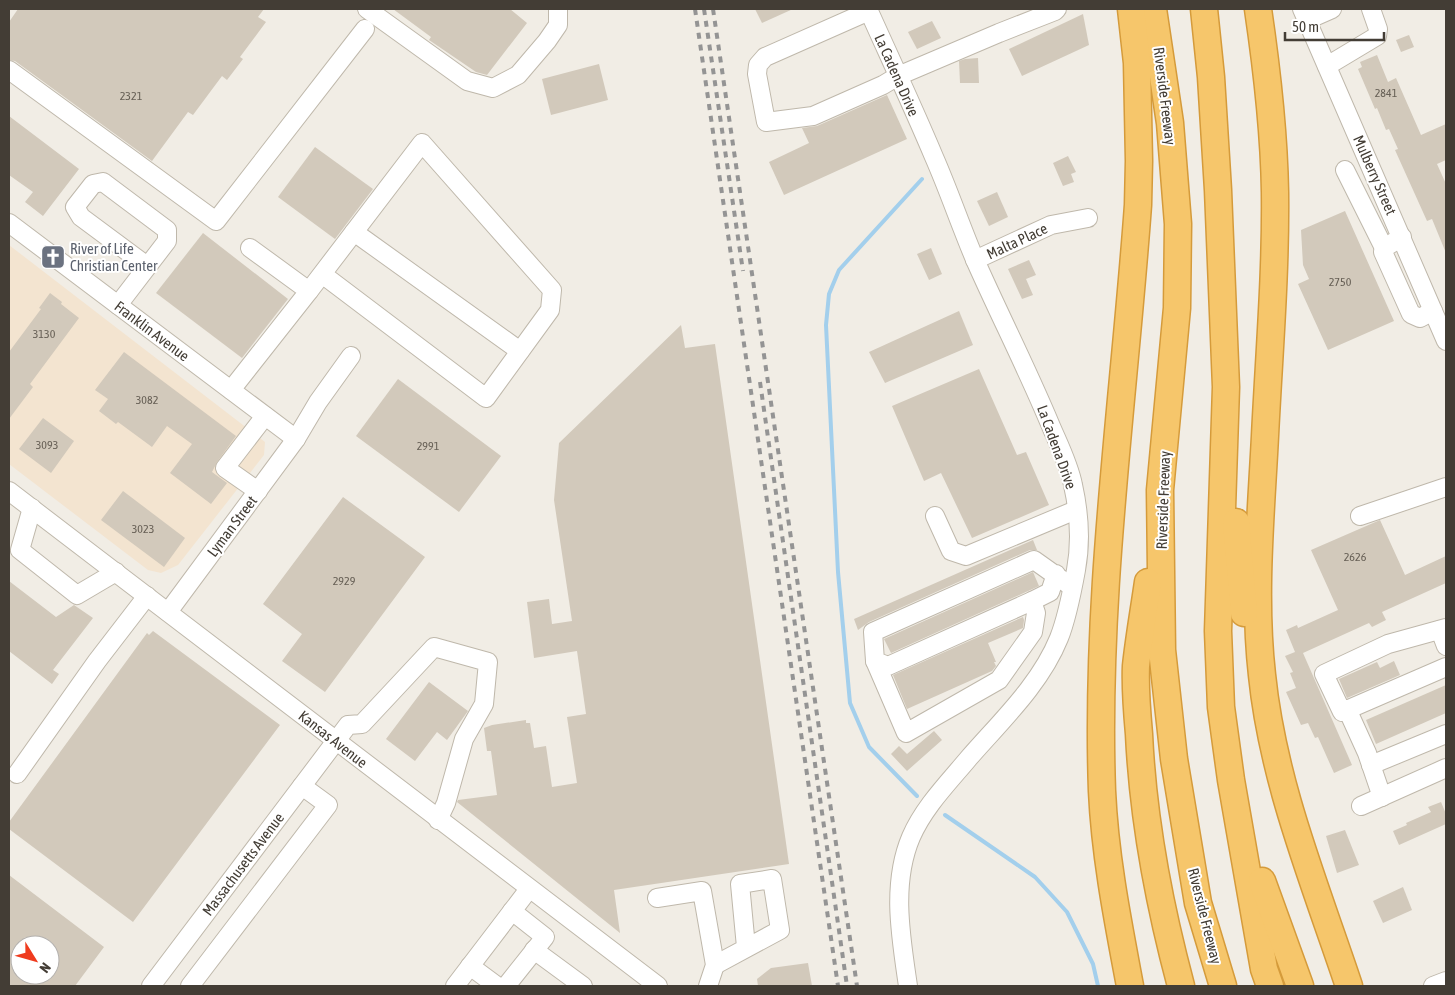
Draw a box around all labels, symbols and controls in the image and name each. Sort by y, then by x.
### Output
scale bar [1285,10,1384,42]
text: 50 m [1292,18,1319,35]
street label: La Cadena Drive [871,31,923,119]
street label: Riverside Freeway [1151,46,1179,146]
house number: 2841 [1375,86,1398,100]
house number: 2321 [120,89,143,103]
street label: Mulberry Street [1350,133,1400,217]
street label: Malta Place [984,219,1050,262]
place label: River of Life Christian Center [70,240,158,274]
church icon: River of Life Christian Center [40,244,66,270]
house number: 2750 [1329,275,1352,289]
street label: Franklin Avenue [111,297,193,365]
house number: 3130 [33,327,56,341]
house number: 3082 [136,393,158,407]
street label: La Cadena Drive [1034,403,1080,491]
house number: 3093 [36,438,58,452]
house number: 2991 [417,439,440,453]
street label: Riverside Freeway [1153,450,1173,550]
street label: Lyman Street [204,492,260,560]
house number: 3023 [132,522,154,536]
house number: 2626 [1344,550,1367,564]
house number: 2929 [333,574,356,588]
street label: Kansas Avenue [295,707,371,771]
street label: Massachusetts Avenue [199,809,287,919]
street label: Riverside Freeway [1185,866,1225,966]
north arrow [10,935,60,985]
text: N [37,960,54,976]

